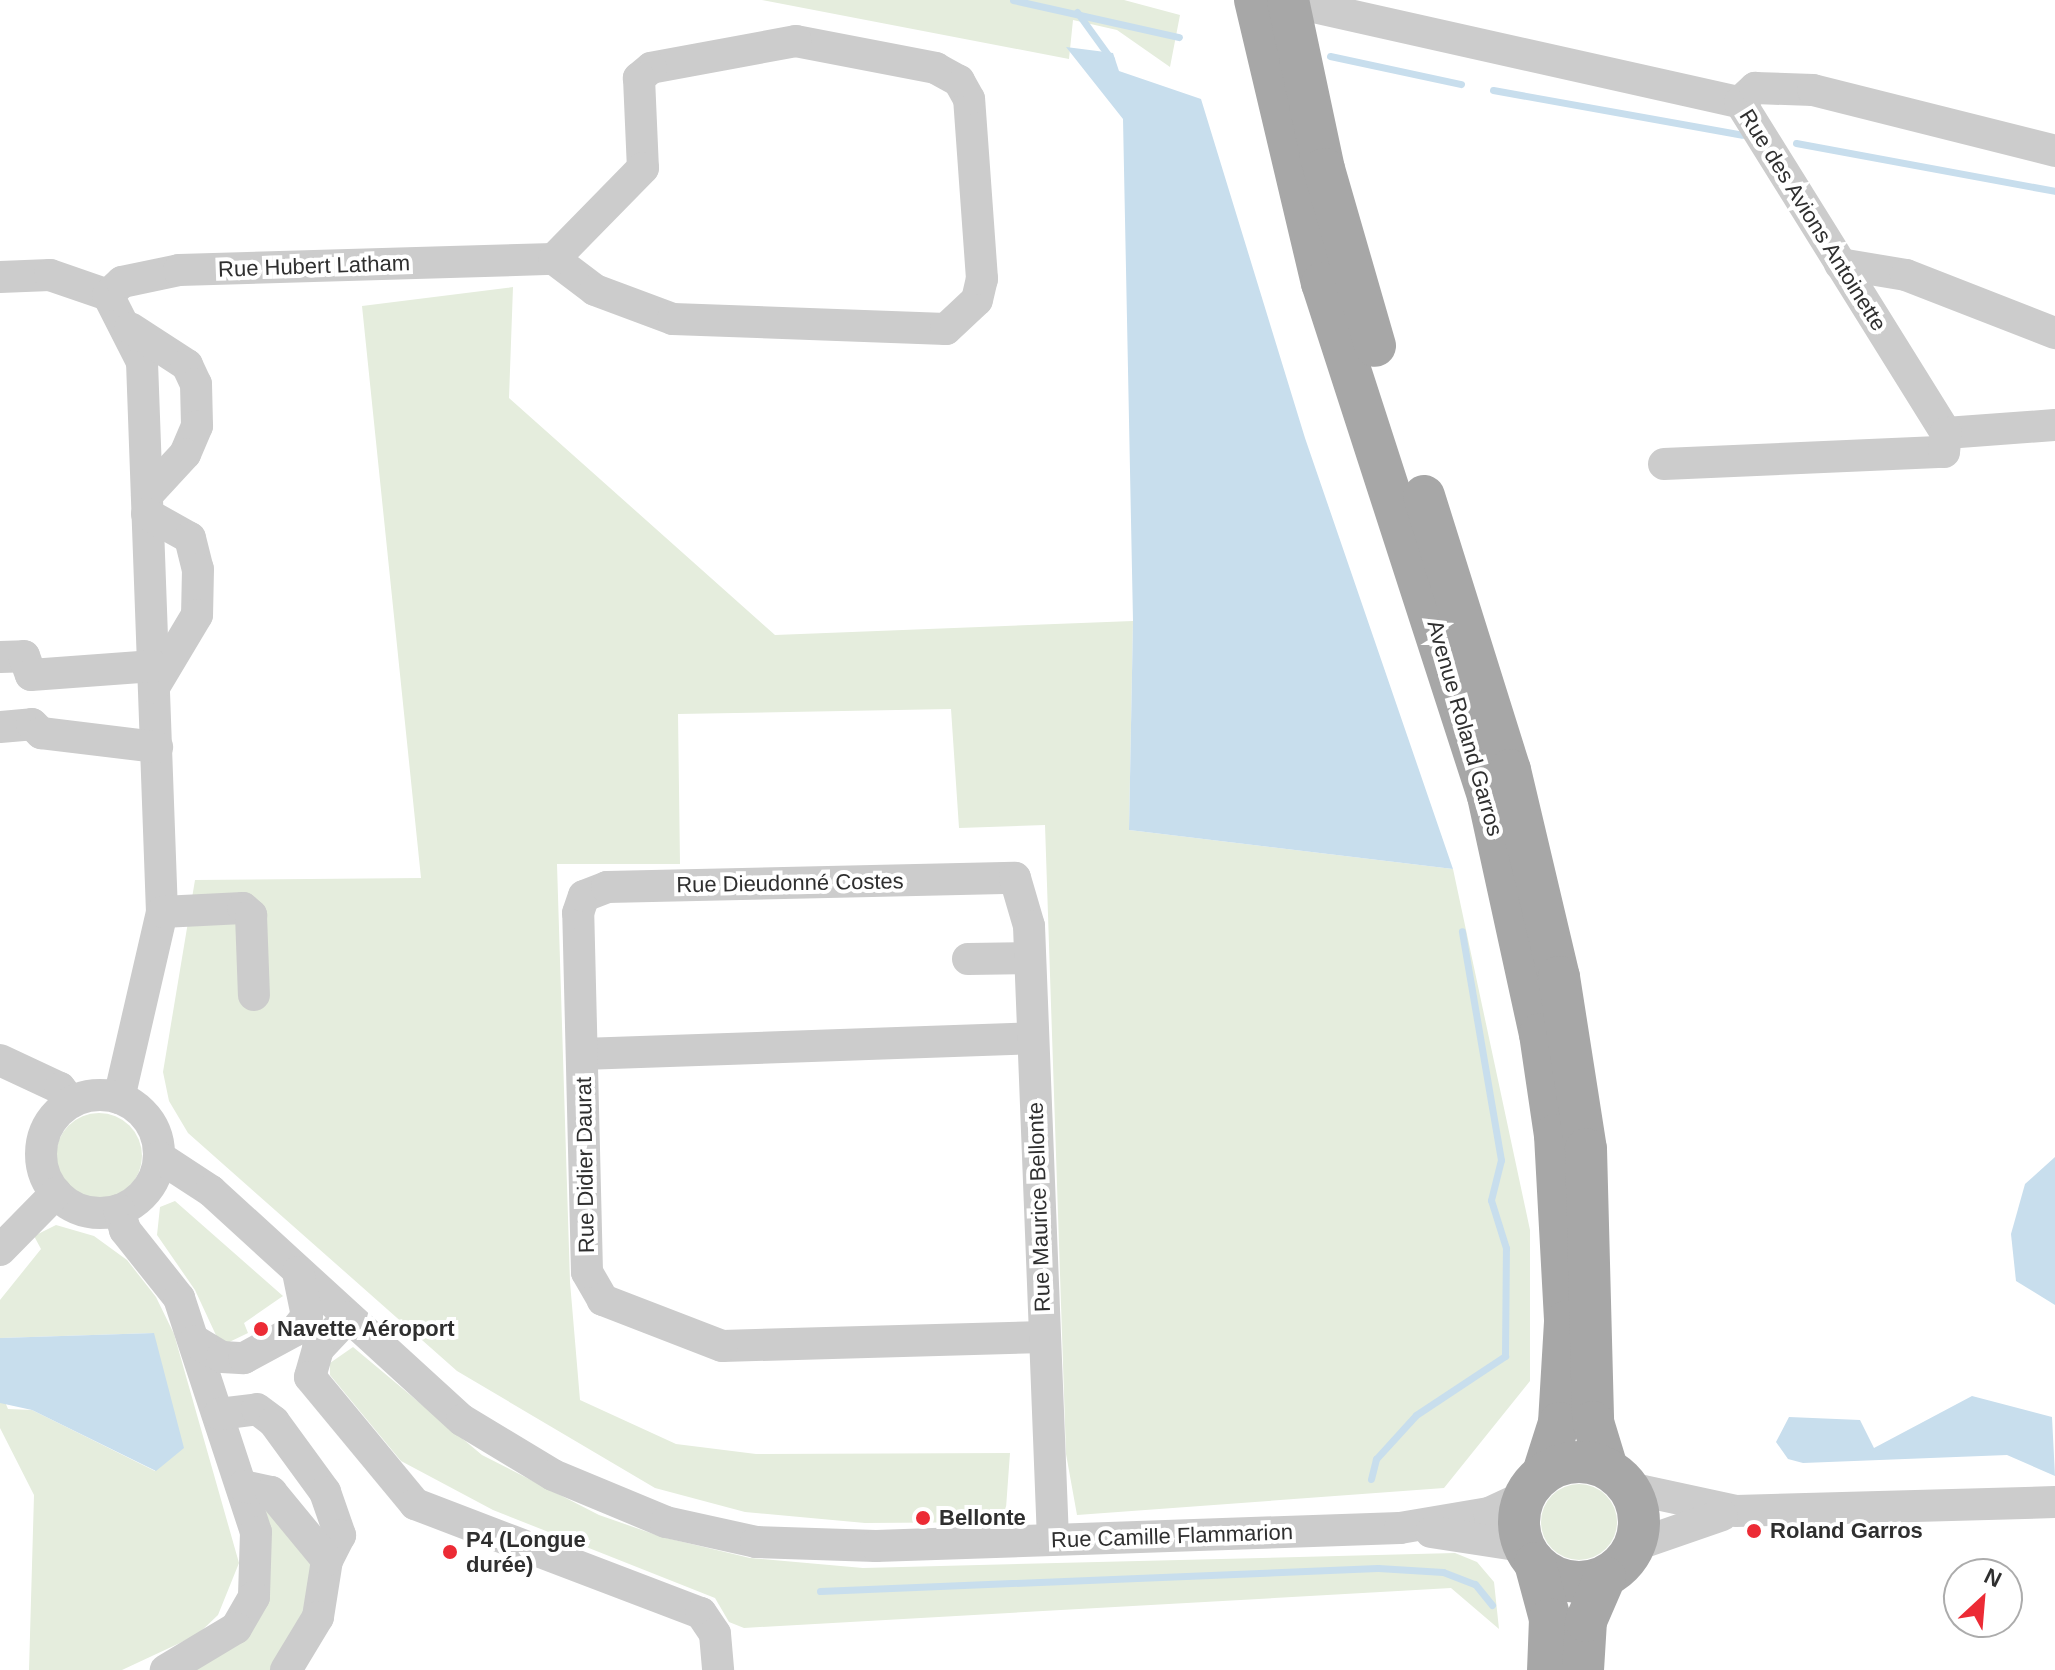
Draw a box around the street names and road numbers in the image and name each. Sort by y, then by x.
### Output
street label: Rue des Avions Antoinette [1733,103,1893,337]
street label: Rue Hubert Latham [218,249,410,283]
street label: Avenue Roland Garros [1422,617,1508,839]
street label: Rue Dieudonné Costes [676,868,904,898]
street label: Rue Didier Daurat [570,1077,600,1253]
street label: Rue Maurice Bellonte [1022,1101,1056,1313]
street label: Rue Camille Flammarion [1051,1519,1293,1553]

